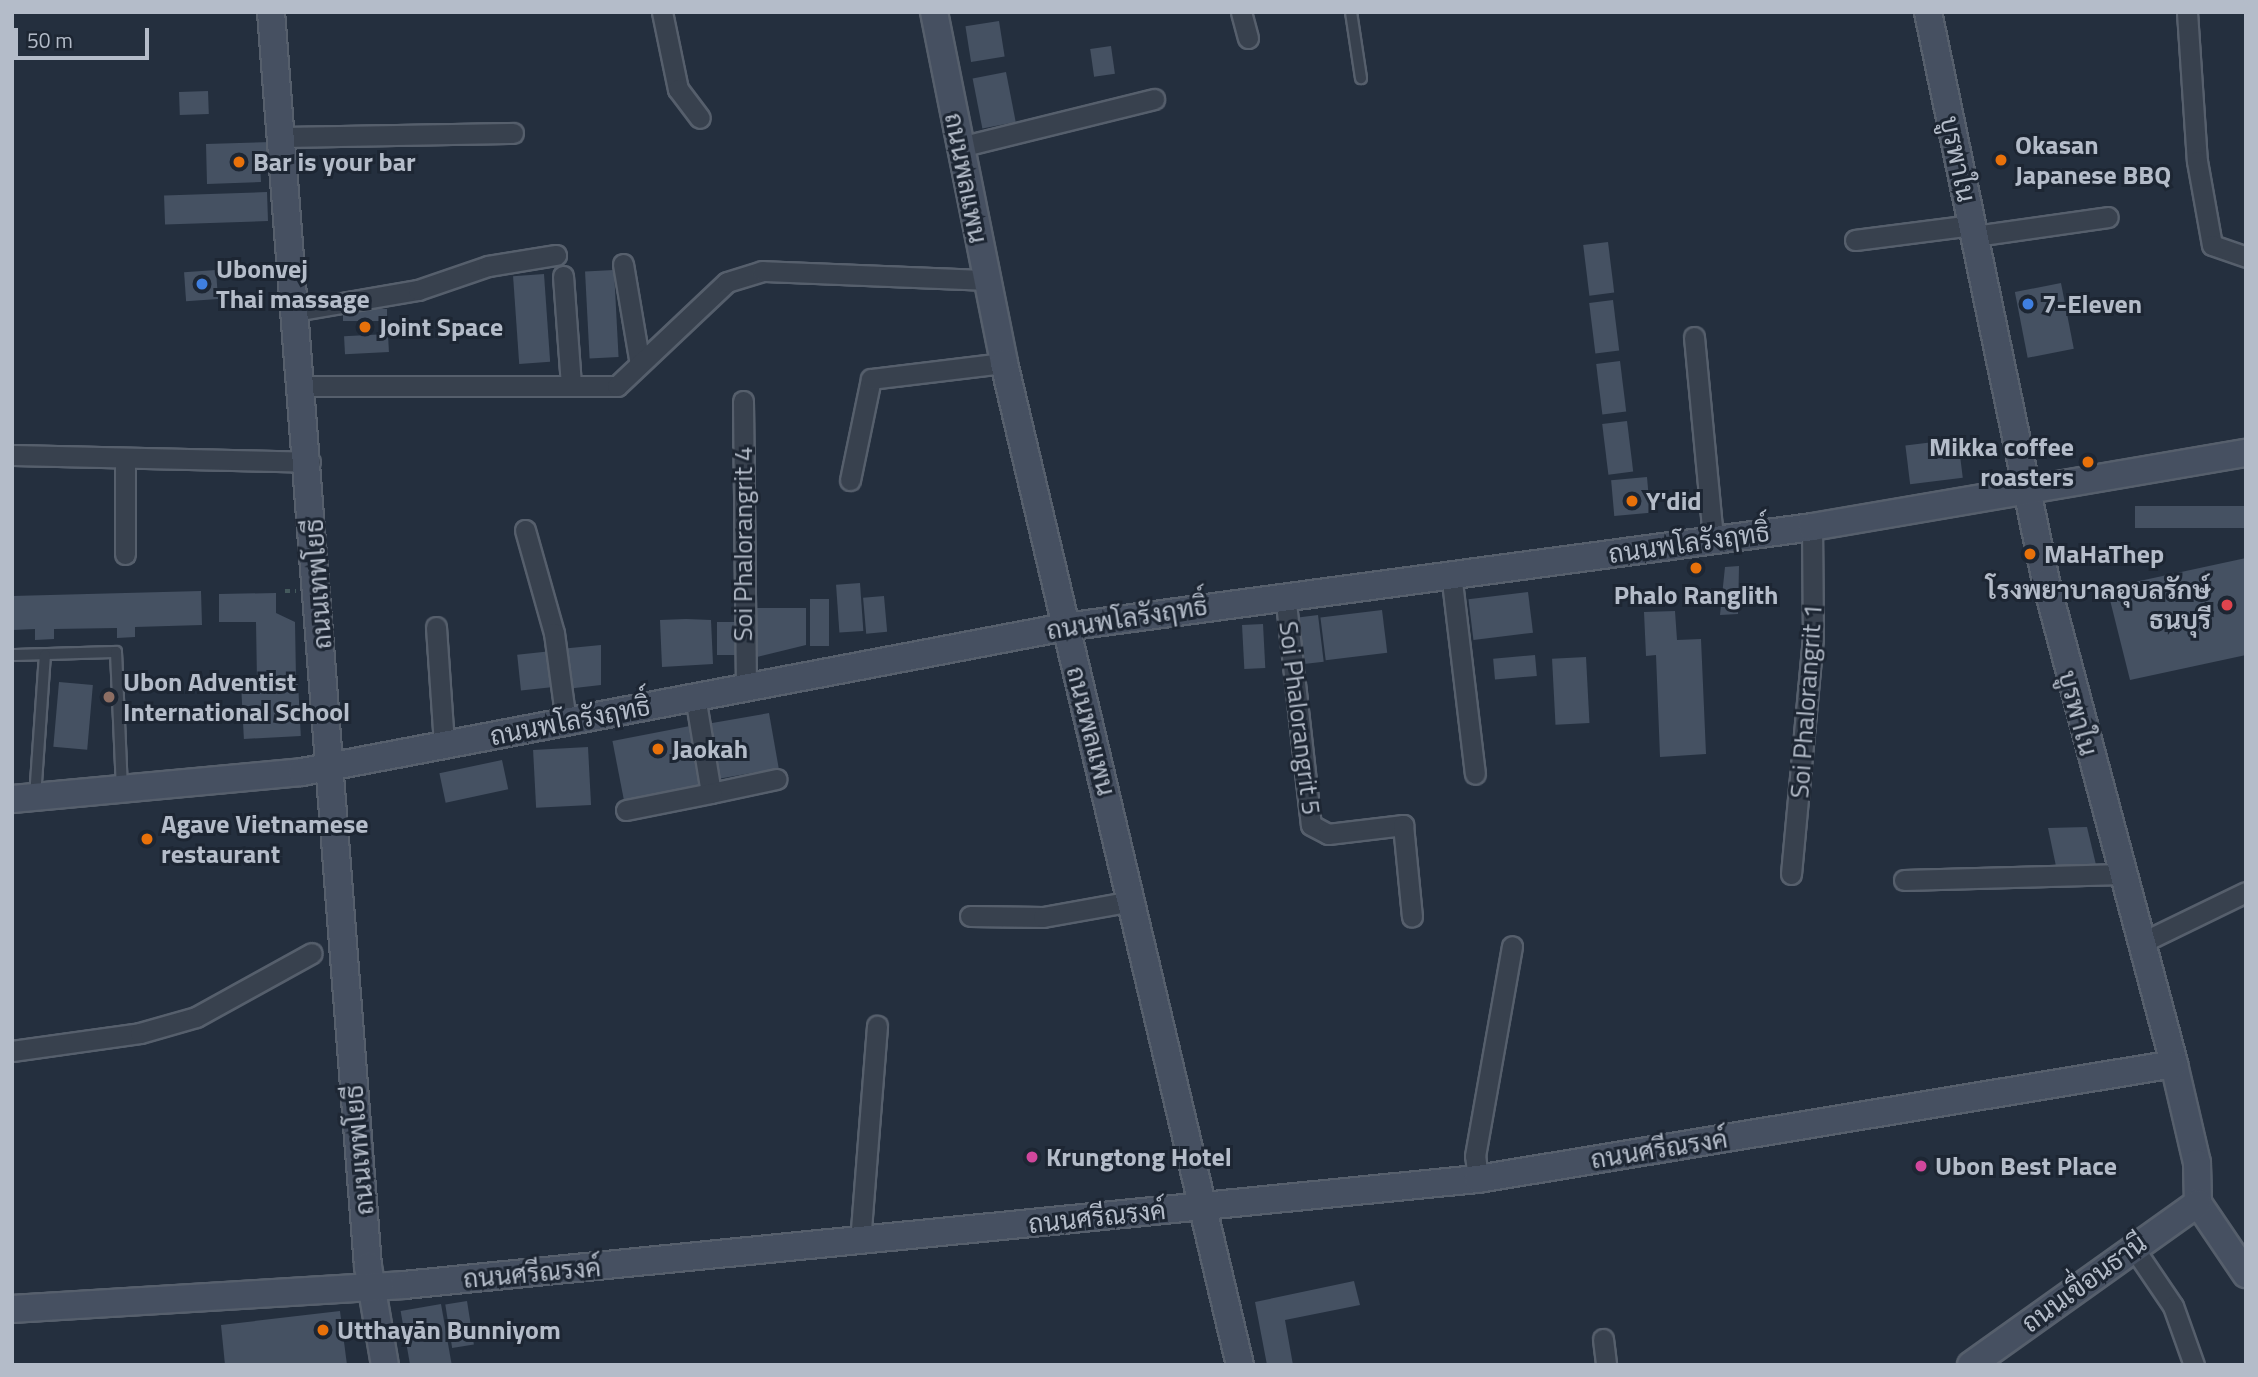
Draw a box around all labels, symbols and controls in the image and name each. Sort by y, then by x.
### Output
scale bar [18,14,152,58]
text: 50 m [27,24,73,56]
street label: ถนนพลแพน [938,110,994,246]
street label: บูรพาใน [1934,113,1982,205]
place label: Okasan Japanese BBQ [2015,129,2171,190]
place label: Bar is your bar [253,146,416,178]
marker: Okasan Japanese BBQ [1993,152,2009,168]
marker: Bar is your bar [231,154,247,170]
place label: Ubonvej Thai massage [216,253,370,314]
marker: Ubonvej Thai massage [194,276,210,292]
place label: 7-Eleven [2042,288,2142,320]
marker: 7-Eleven [2020,296,2036,312]
place label: Joint Space [379,311,503,343]
marker: Joint Space [357,319,373,335]
place label: Mikka coffee roasters [1929,431,2074,492]
street label: Soi Phalorangrit 4 [727,447,759,641]
marker: Mikka coffee roasters [2080,454,2096,470]
place label: Y'did [1646,485,1702,517]
marker: Y'did [1624,493,1640,509]
street label: ถนนพโลรังฤทธิ์ [1606,516,1772,570]
street label: ถนนเทพโยธี [298,518,338,650]
place label: MaHaThep [2044,538,2164,570]
marker: MaHaThep [2022,546,2038,562]
marker: Phalo Ranglith [1688,560,1704,576]
place label: โรงพยาบาลอุบลรักษ์ ธนบุรี [1986,574,2211,636]
place label: Phalo Ranglith [1614,579,1778,611]
street label: ถนนพโลรังฤทธิ์ [1044,590,1210,646]
marker: โรงพยาบาลอุบลรักษ์ ธนบุรี [2217,595,2237,615]
street label: Soi Phalorangrit 1 [1784,603,1828,799]
street label: Soi Phalorangrit 5 [1273,619,1327,817]
street label: ถนนพลแพน [1060,663,1122,799]
place label: Ubon Adventist International School [123,666,350,728]
street label: บูรพาใน [2052,667,2104,759]
marker: Ubon Adventist International School [101,689,117,705]
street label: ถนนพโลรังฤทธิ์ [487,690,653,752]
place label: Jaokah [672,733,748,765]
marker: Jaokah [650,741,666,757]
place label: Agave Vietnamese restaurant [161,808,369,870]
marker: Agave Vietnamese restaurant [139,831,155,847]
street label: ถนนเทพโยธี [338,1083,380,1217]
street label: ถนนศรีณรงค์ [1588,1123,1730,1175]
place label: Krungtong Hotel [1046,1141,1232,1173]
marker: Krungtong Hotel [1024,1149,1040,1165]
place label: Ubon Best Place [1935,1150,2117,1182]
marker: Ubon Best Place [1913,1158,1929,1174]
street label: ถนนศรีณรงค์ [1027,1194,1167,1240]
street label: ถนนเขื่อนธานี [2015,1227,2153,1339]
street label: ถนนศรีณรงค์ [462,1251,602,1295]
place label: Utthayān Bunniyom [337,1314,561,1346]
marker: Utthayān Bunniyom [315,1322,331,1338]

